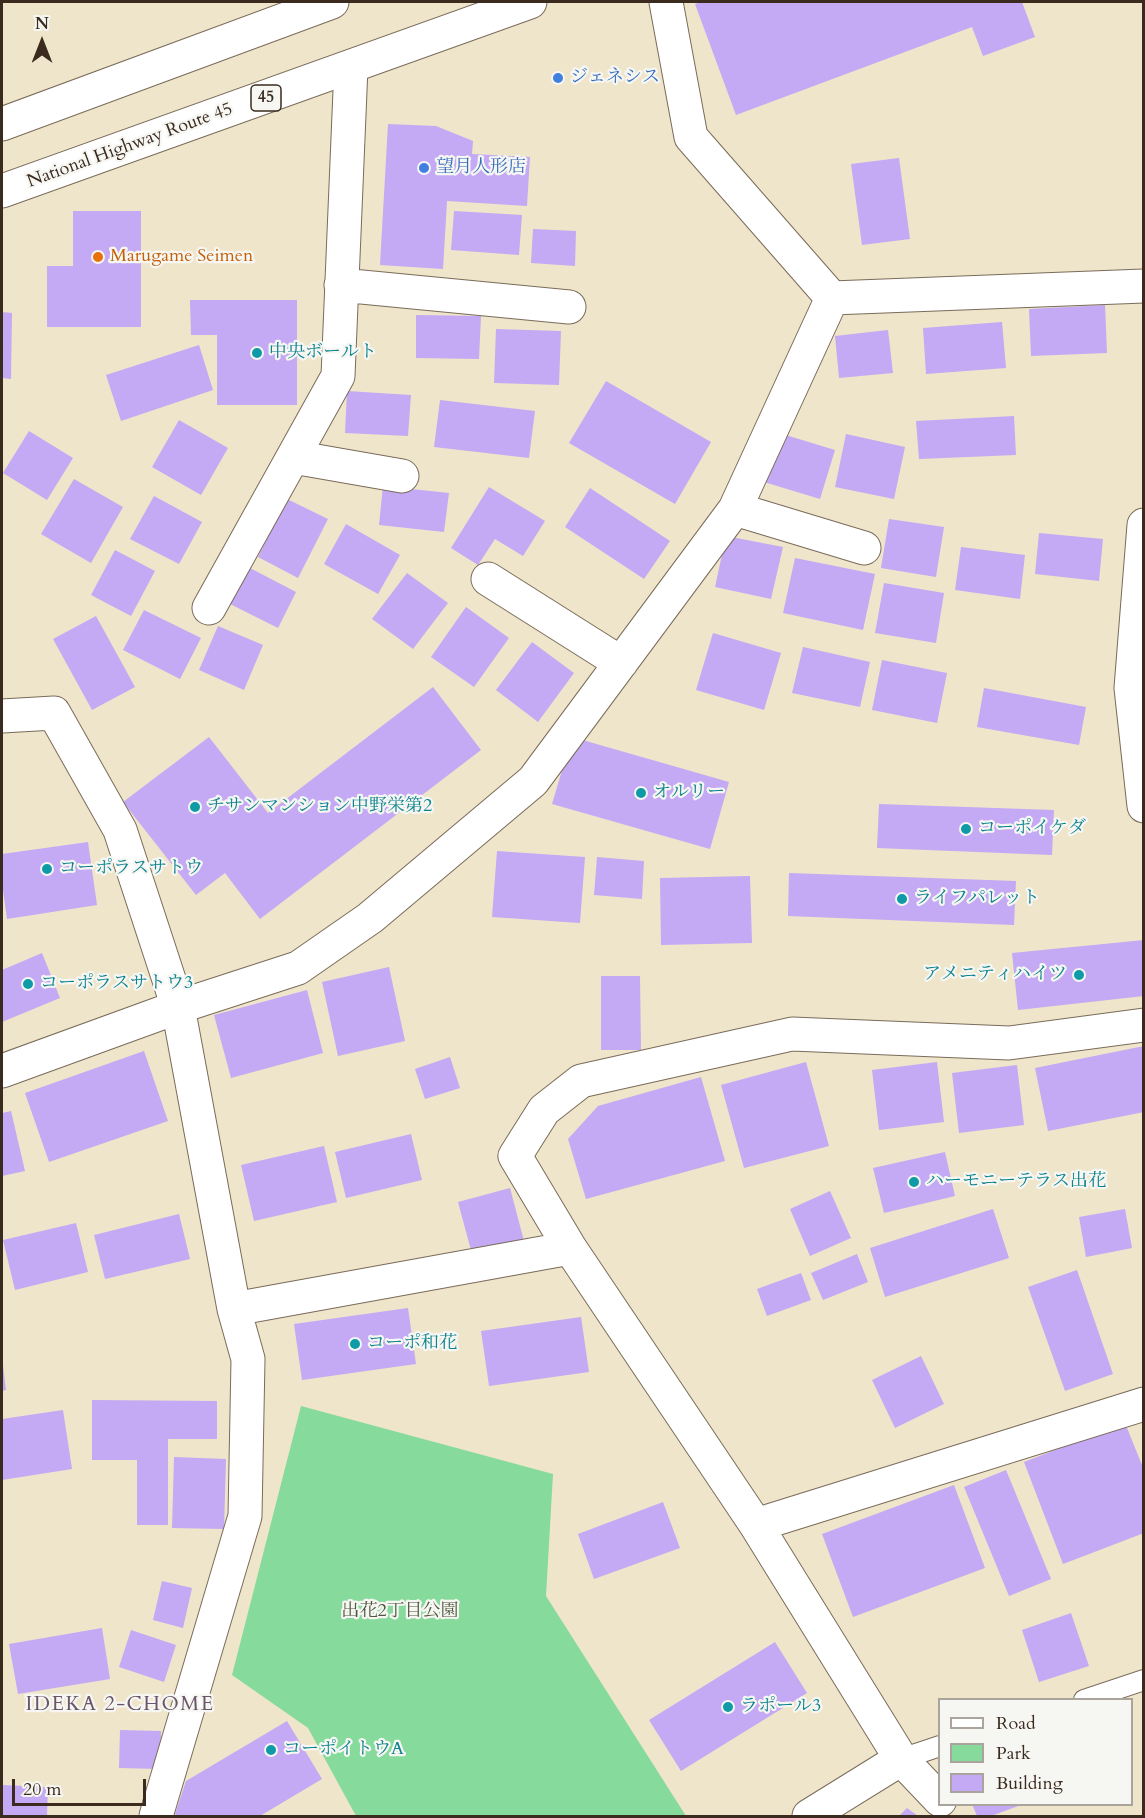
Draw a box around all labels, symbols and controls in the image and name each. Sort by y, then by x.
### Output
north arrow [12,12,72,72]
text: N [35,13,49,35]
place label: ジェネシス [570,67,660,89]
marker: ジェネシス [551,71,565,85]
road number: 45 [251,85,281,111]
street label: National Highway Route 45 [24,99,236,193]
place label: 望月人形店 [436,157,526,179]
marker: 望月人形店 [417,161,431,175]
place label: Marugame Seimen [110,246,253,268]
marker: Marugame Seimen [91,250,105,264]
place label: 中央ボールト [269,342,377,364]
marker: 中央ボールト [250,346,264,360]
place label: オルリー [653,782,725,804]
marker: オルリー [634,786,648,800]
place label: チサンマンション中野栄第2 [207,796,432,818]
marker: チサンマンション中野栄第2 [188,800,202,814]
place label: コーポイケダ [978,818,1086,840]
marker: コーポイケダ [959,822,973,836]
place label: コーポラスサトウ [59,858,203,880]
marker: コーポラスサトウ [40,862,54,876]
place label: ライフパレット [914,888,1040,910]
marker: ライフパレット [895,892,909,906]
place label: アメニティハイツ [923,964,1067,986]
marker: アメニティハイツ [1072,968,1086,982]
place label: コーポラスサトウ3 [40,973,193,995]
marker: コーポラスサトウ3 [21,977,35,991]
place label: ハーモニーテラス出花 [926,1171,1106,1193]
marker: ハーモニーテラス出花 [907,1175,921,1189]
place label: コーポ和花 [367,1333,457,1355]
marker: コーポ和花 [348,1337,362,1351]
park label: 出花2丁目公園 [341,1601,459,1623]
district label: IDEKA 2-CHOME [25,1693,215,1717]
place label: ラポール3 [740,1696,821,1718]
legend [938,1698,1133,1806]
marker: ラポール3 [721,1700,735,1714]
text: Road [996,1711,1036,1736]
place label: コーポイトウA [283,1739,404,1761]
text: Park [996,1741,1031,1766]
marker: コーポイトウA [264,1743,278,1757]
scale bar [15,1767,148,1805]
text: Building [996,1771,1063,1796]
text: 20 m [23,1777,62,1802]

